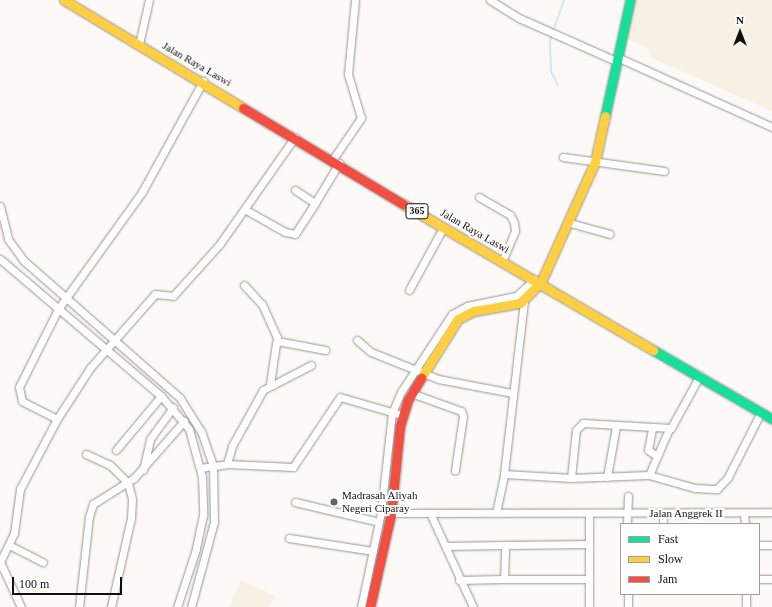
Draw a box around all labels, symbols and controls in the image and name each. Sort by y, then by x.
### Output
north arrow [720,12,760,52]
text: N [736,14,744,26]
street label: Jalan Raya Laswi [160,39,234,89]
road number: 365 [405,203,429,219]
street label: Jalan Raya Laswi [438,206,512,256]
place label: Madrasah Aliyah Negeri Ciparay [342,489,418,515]
marker: Madrasah Aliyah Negeri Ciparay [329,497,339,507]
street label: Jalan Anggrek II [649,506,723,520]
legend [620,523,760,595]
text: Fast [658,532,678,546]
text: Slow [658,552,683,566]
scale bar [14,569,124,595]
text: Jam [658,572,677,586]
text: 100 m [19,577,49,591]

